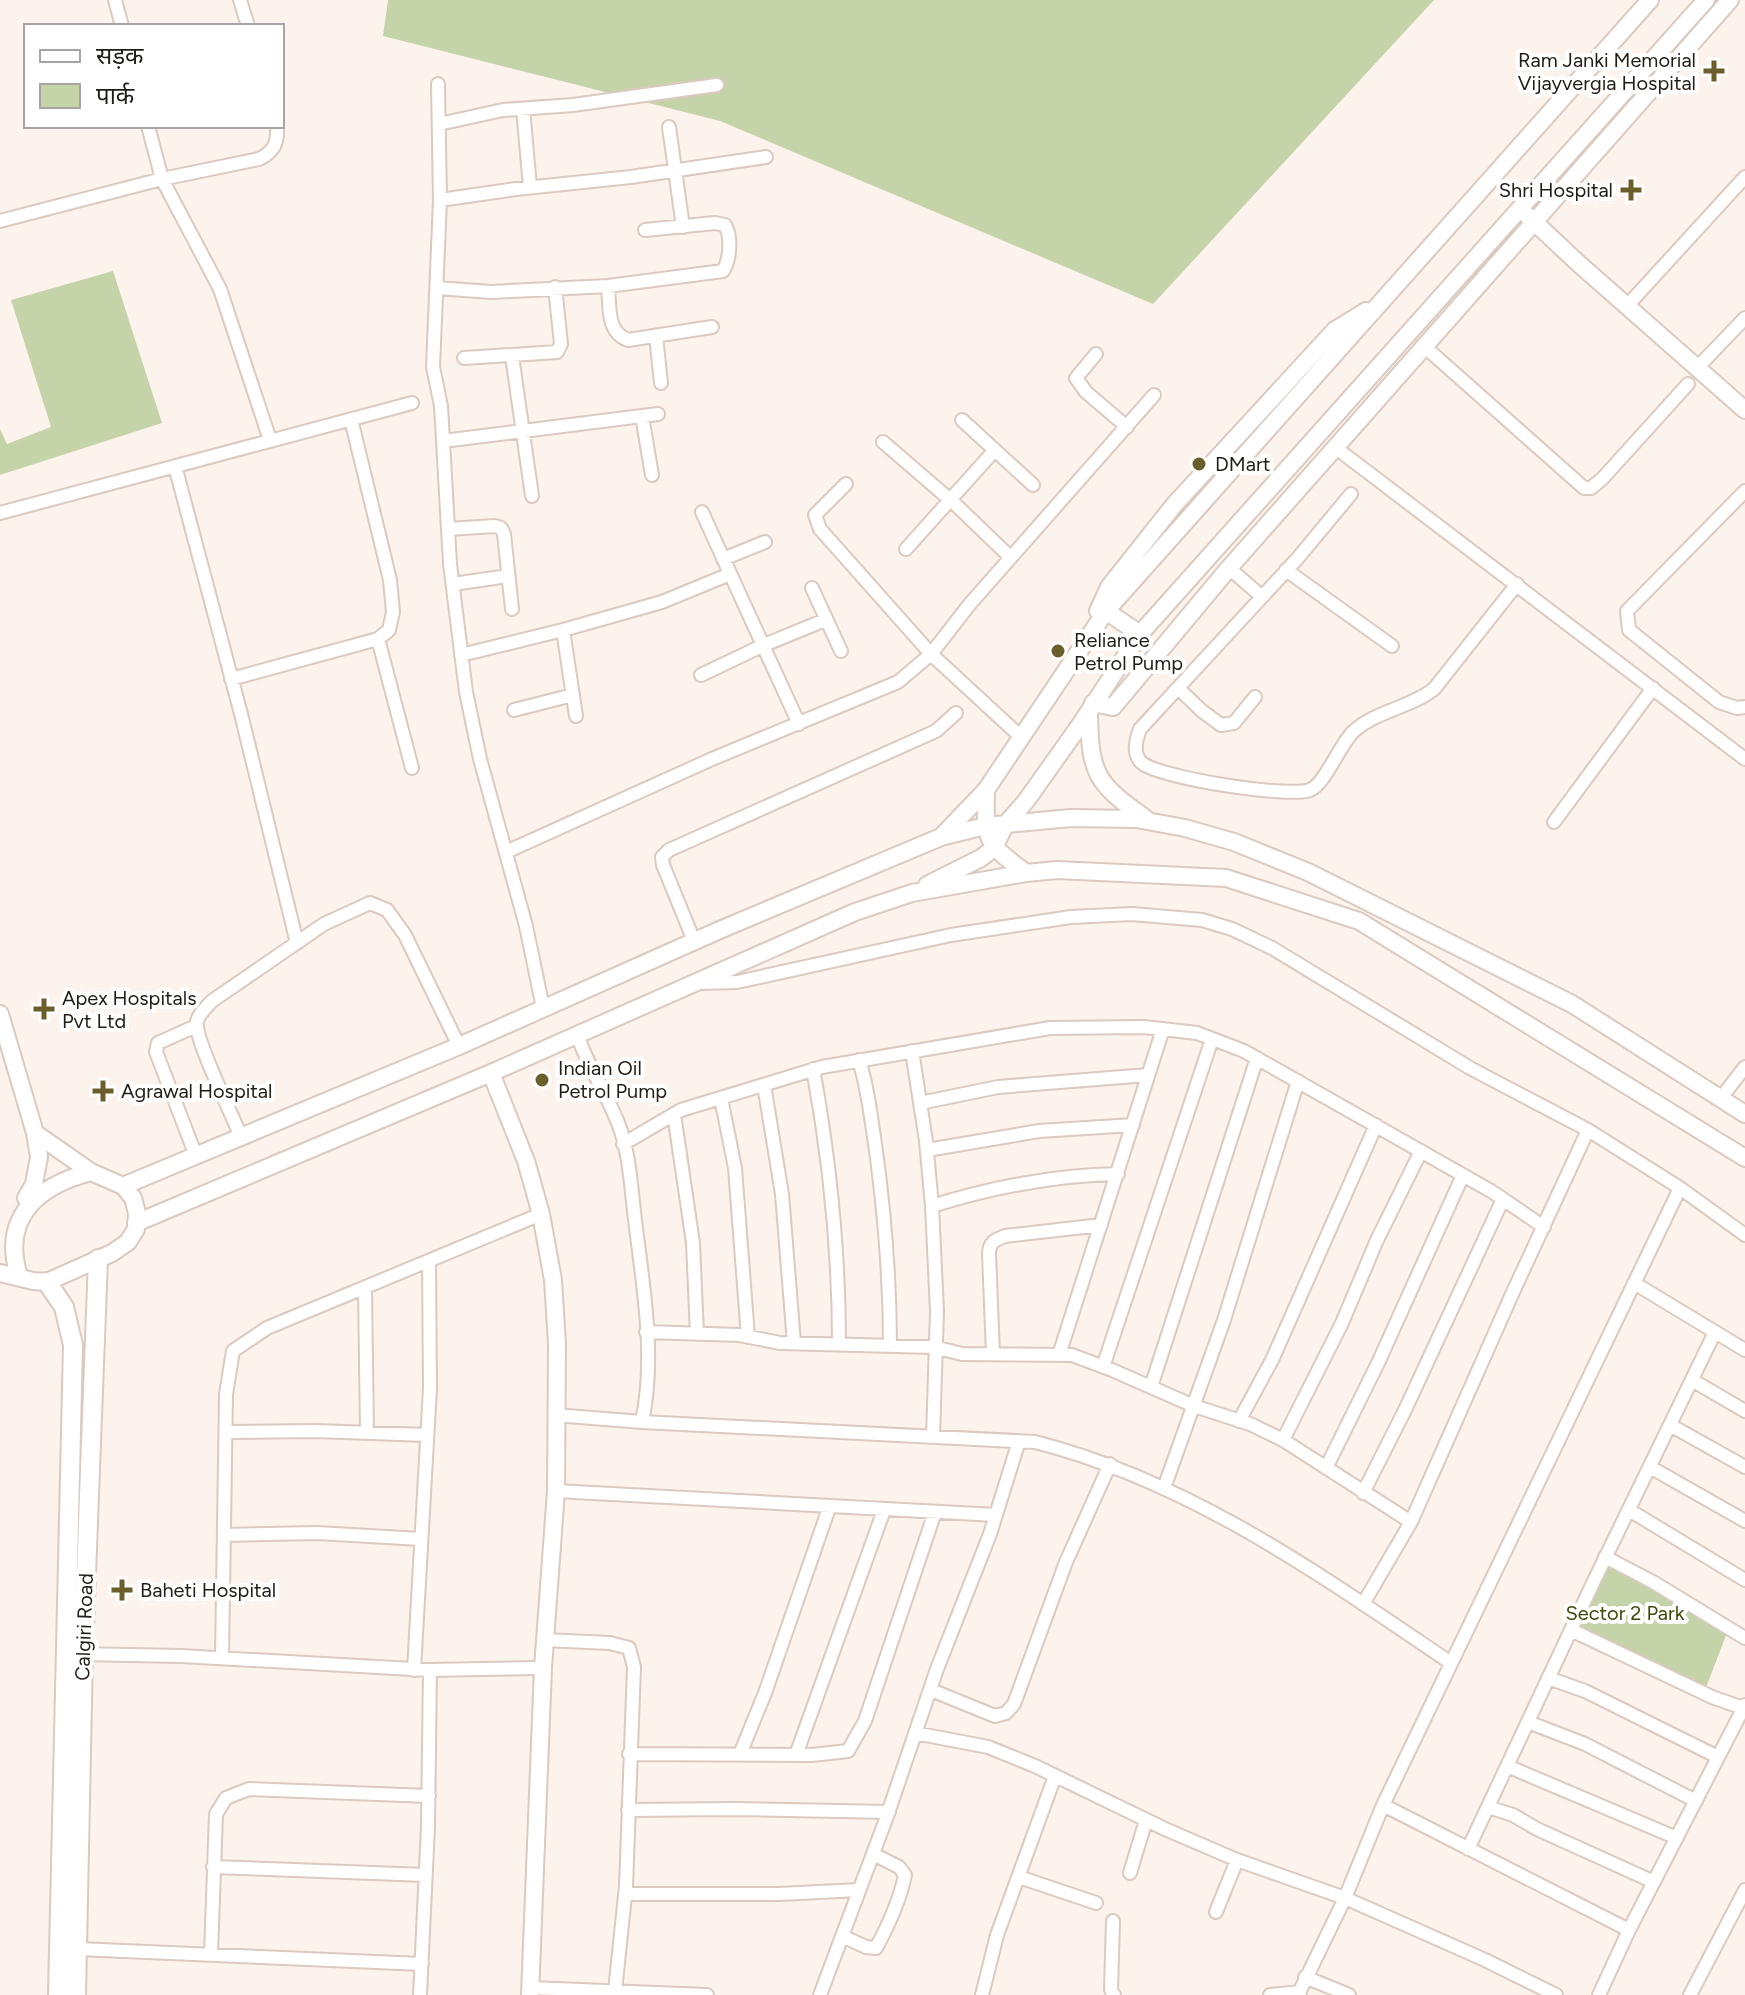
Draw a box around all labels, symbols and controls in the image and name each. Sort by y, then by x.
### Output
legend [24,24,284,128]
text: सड़क [96,41,144,70]
place label: Ram Janki Memorial Vijayvergia Hospital [1518,48,1696,95]
marker: Ram Janki Memorial Vijayvergia Hospital [1703,60,1725,82]
text: पार्क [96,81,135,110]
place label: Shri Hospital [1499,178,1613,202]
marker: Shri Hospital [1620,179,1642,201]
place label: DMart [1215,452,1270,476]
marker: DMart [1190,455,1208,473]
place label: Reliance Petrol Pump [1074,628,1183,675]
marker: Reliance Petrol Pump [1049,642,1067,660]
place label: Apex Hospitals Pvt Ltd [62,986,196,1033]
marker: Apex Hospitals Pvt Ltd [33,998,55,1020]
place label: Indian Oil Petrol Pump [558,1056,667,1103]
marker: Indian Oil Petrol Pump [533,1071,551,1089]
place label: Agrawal Hospital [121,1079,272,1103]
marker: Agrawal Hospital [92,1080,114,1102]
street label: Calgiri Road [70,1573,98,1681]
place label: Baheti Hospital [140,1578,276,1602]
marker: Baheti Hospital [111,1579,133,1601]
park label: Sector 2 Park [1566,1601,1685,1625]

